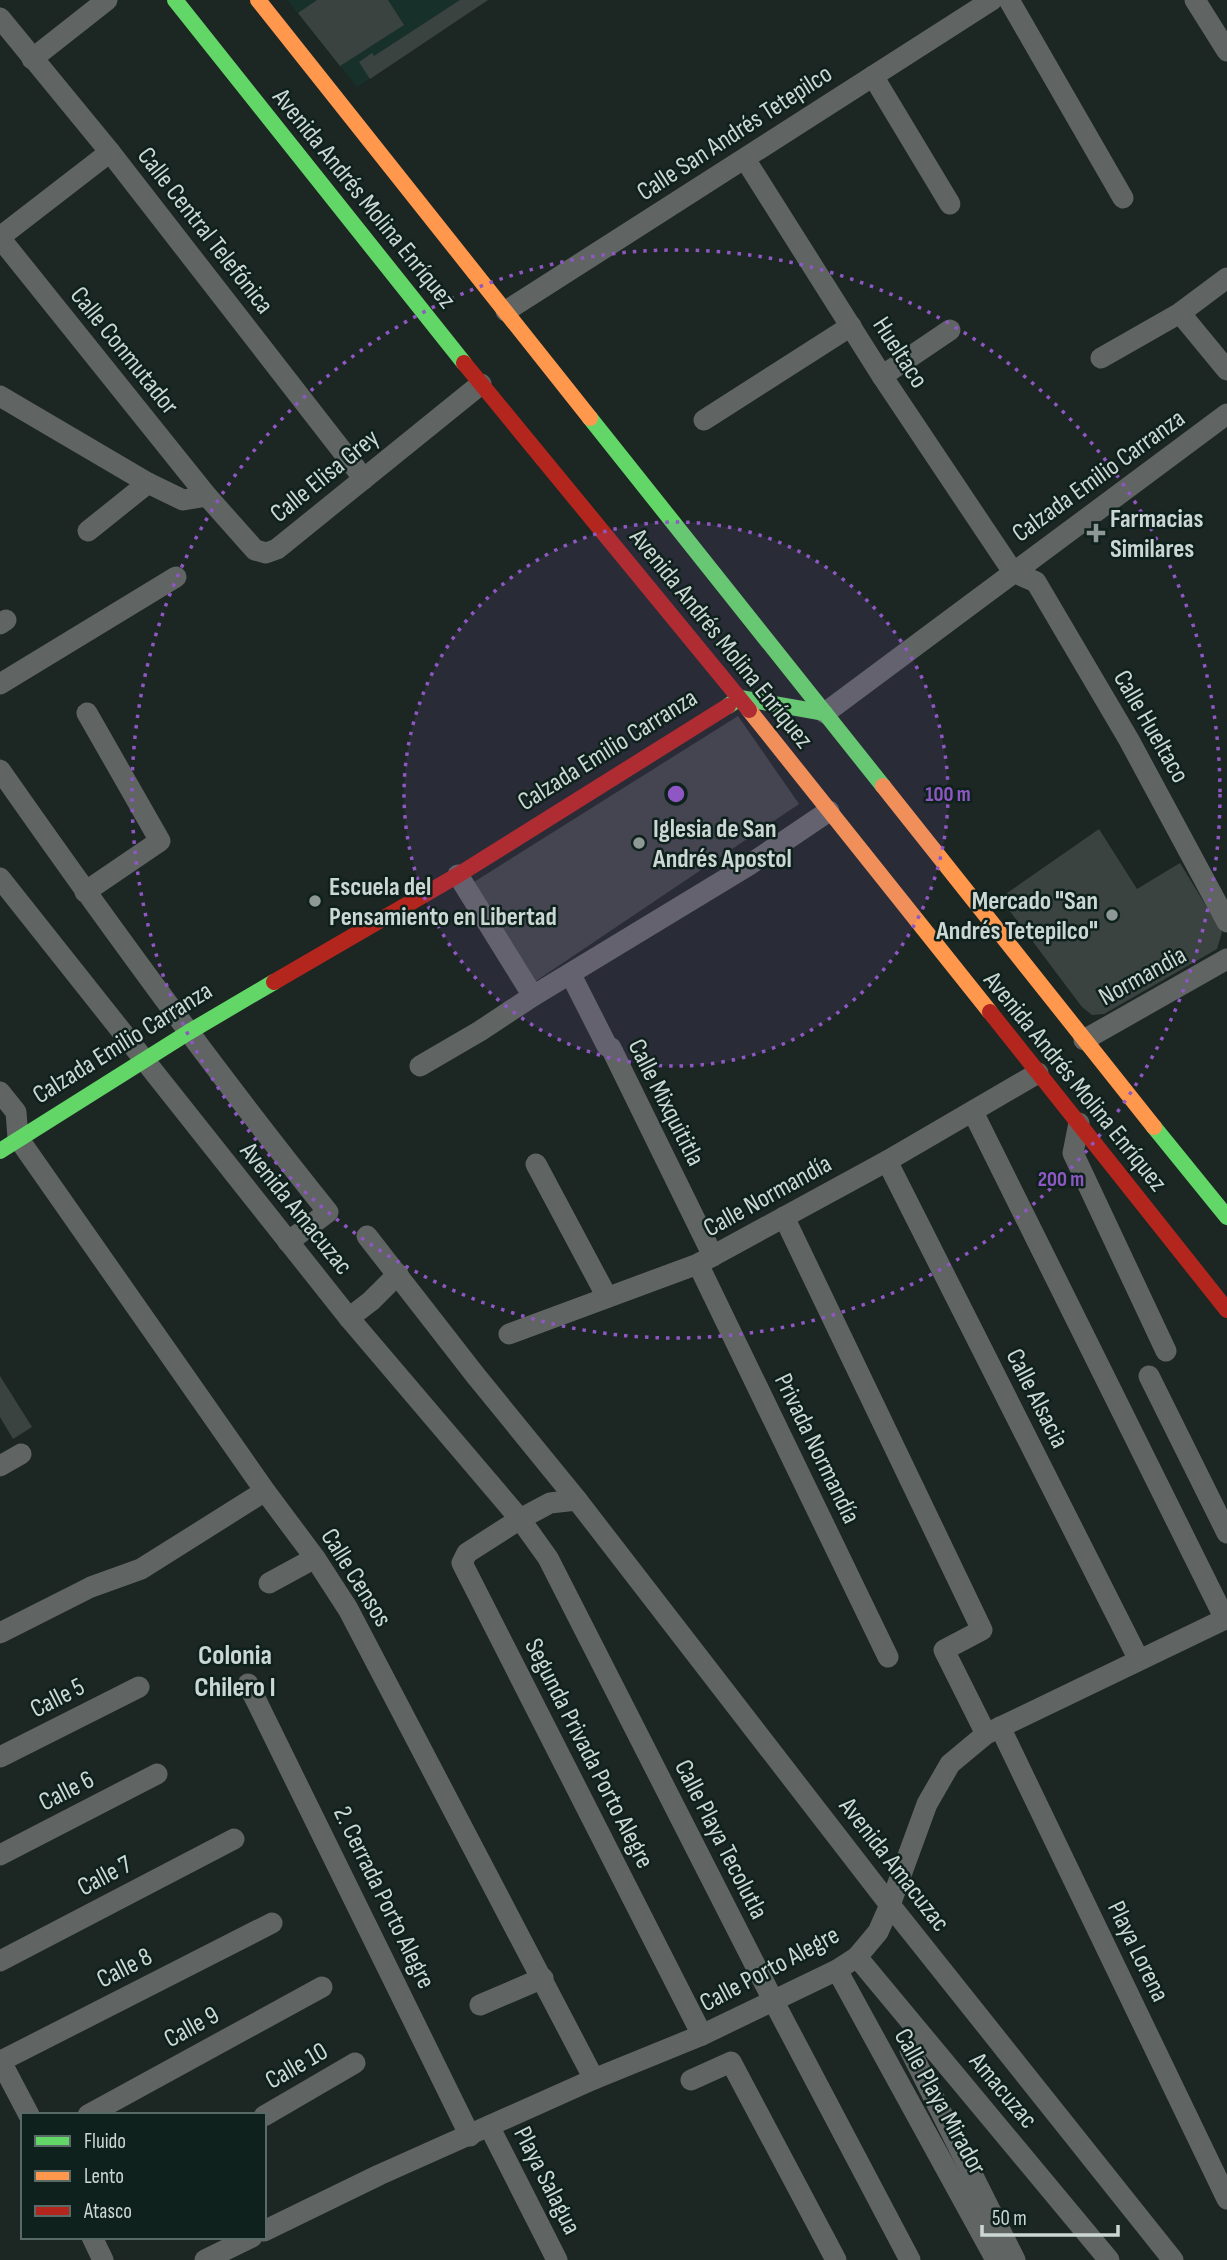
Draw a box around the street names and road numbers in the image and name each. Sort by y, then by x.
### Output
street label: Calle San Andrés Tetepilco [631,59,838,208]
street label: Avenida Andrés Molina Enríquez [265,82,462,315]
street label: Calle Central Telefónica [130,141,279,320]
street label: Calle Conmutador [63,281,185,421]
street label: Hueltaco [865,312,934,394]
street label: Calzada Emilio Carranza [1006,403,1191,549]
street label: Calle Elisa Grey [264,423,386,529]
street label: Avenida Andrés Molina Enríquez [622,522,819,755]
street label: Calle Hueltaco [1106,665,1195,788]
street label: Calzada Emilio Carranza [512,683,703,818]
street label: Normandia [1094,940,1192,1013]
street label: Avenida Andrés Molina Enríquez [976,965,1173,1198]
street label: Calzada Emilio Carranza [27,976,218,1111]
street label: Calle Mixquititla [621,1034,711,1171]
street label: Avenida Amacuzac [232,1136,359,1281]
street label: Calle Normandía [698,1148,837,1244]
street label: Calle Alsacia [999,1344,1075,1453]
street label: Privada Normandía [767,1369,866,1529]
street label: Calle Censos [313,1523,398,1633]
street label: Segunda Privada Porto Alegre [517,1634,660,1874]
street label: Calle 5 [25,1672,90,1725]
street label: Calle Playa Tecolutla [667,1755,774,1925]
street label: Calle 6 [34,1764,99,1818]
street label: Avenida Amacuzac [831,1791,956,1938]
street label: 2. Cerrada Porto Alegre [326,1801,441,1994]
street label: Calle 7 [72,1849,138,1903]
street label: Playa Lorena [1100,1896,1175,2007]
street label: Calle Porto Alegre [695,1920,845,2019]
street label: Calle 8 [92,1941,157,1995]
street label: Calle 9 [159,2000,225,2055]
street label: Calle Playa Mirador [887,2023,993,2181]
street label: Calle 10 [260,2036,334,2097]
street label: Amacuzac [962,2046,1043,2135]
street label: Playa Salagua [506,2122,587,2240]

